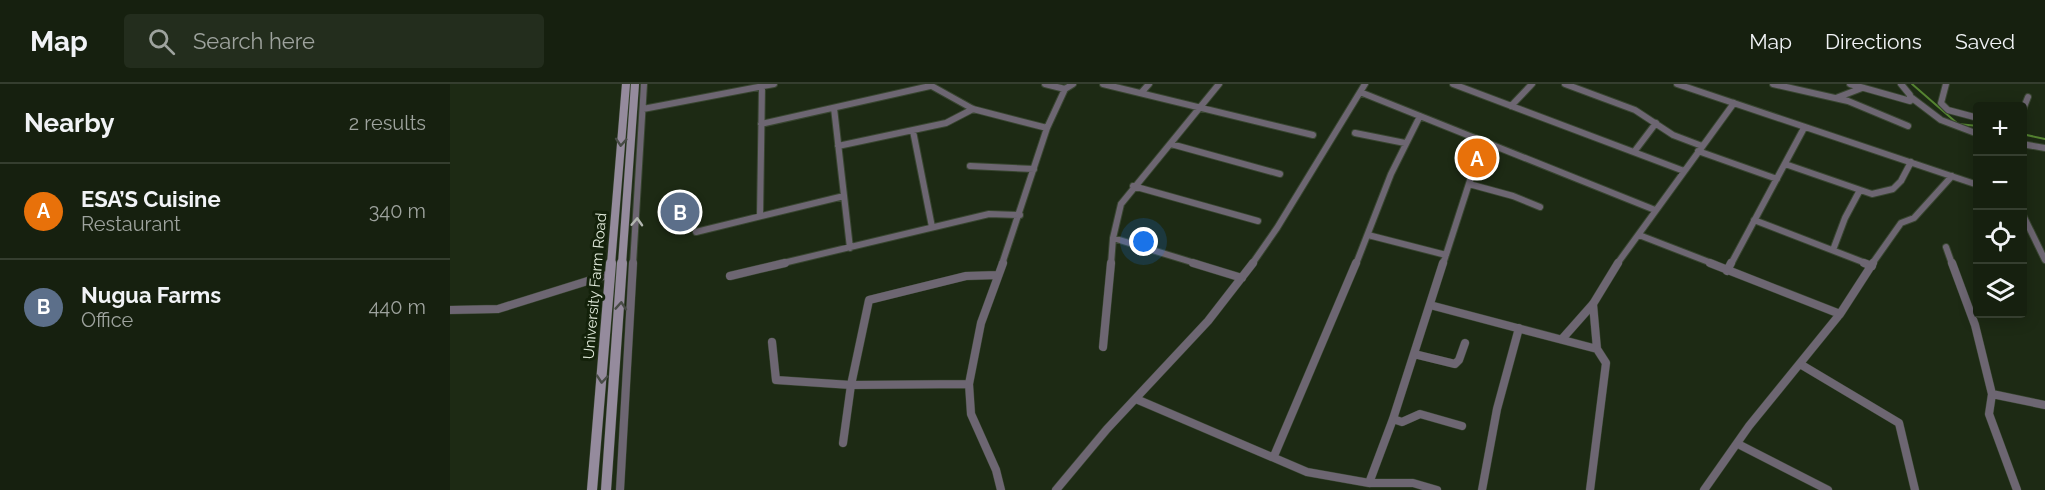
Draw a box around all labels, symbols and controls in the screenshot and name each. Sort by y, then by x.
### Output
search box [124,14,544,68]
text: Map [30,25,88,58]
icon: search [145,25,178,58]
text: Search here [193,28,315,54]
text: Map [1749,29,1792,54]
text: Directions [1825,29,1922,54]
text: Saved [1955,29,2015,54]
map controls [1973,102,2027,318]
button: + [1973,102,2027,156]
text: Nearby [24,108,114,138]
text: 2 results [349,111,426,135]
pin: A [1458,136,1496,181]
one-way arrow [615,138,628,147]
button: − [1973,156,2027,210]
text: ESA’S Cuisine [81,186,221,212]
pin: B [660,190,700,234]
text: A [37,199,50,223]
text: 340 m [369,199,426,223]
button: locate [1973,210,2027,264]
text: Restaurant [81,212,181,236]
street label: University Farm Road [580,212,610,360]
one-way arrow [631,218,644,227]
your location [1129,227,1158,256]
button: layers [1973,264,2027,318]
text: Nugua Farms [81,282,221,308]
text: B [37,295,50,319]
text: 440 m [368,295,426,319]
one-way arrow [614,302,627,311]
text: Office [81,308,133,332]
one-way arrow [596,374,609,383]

